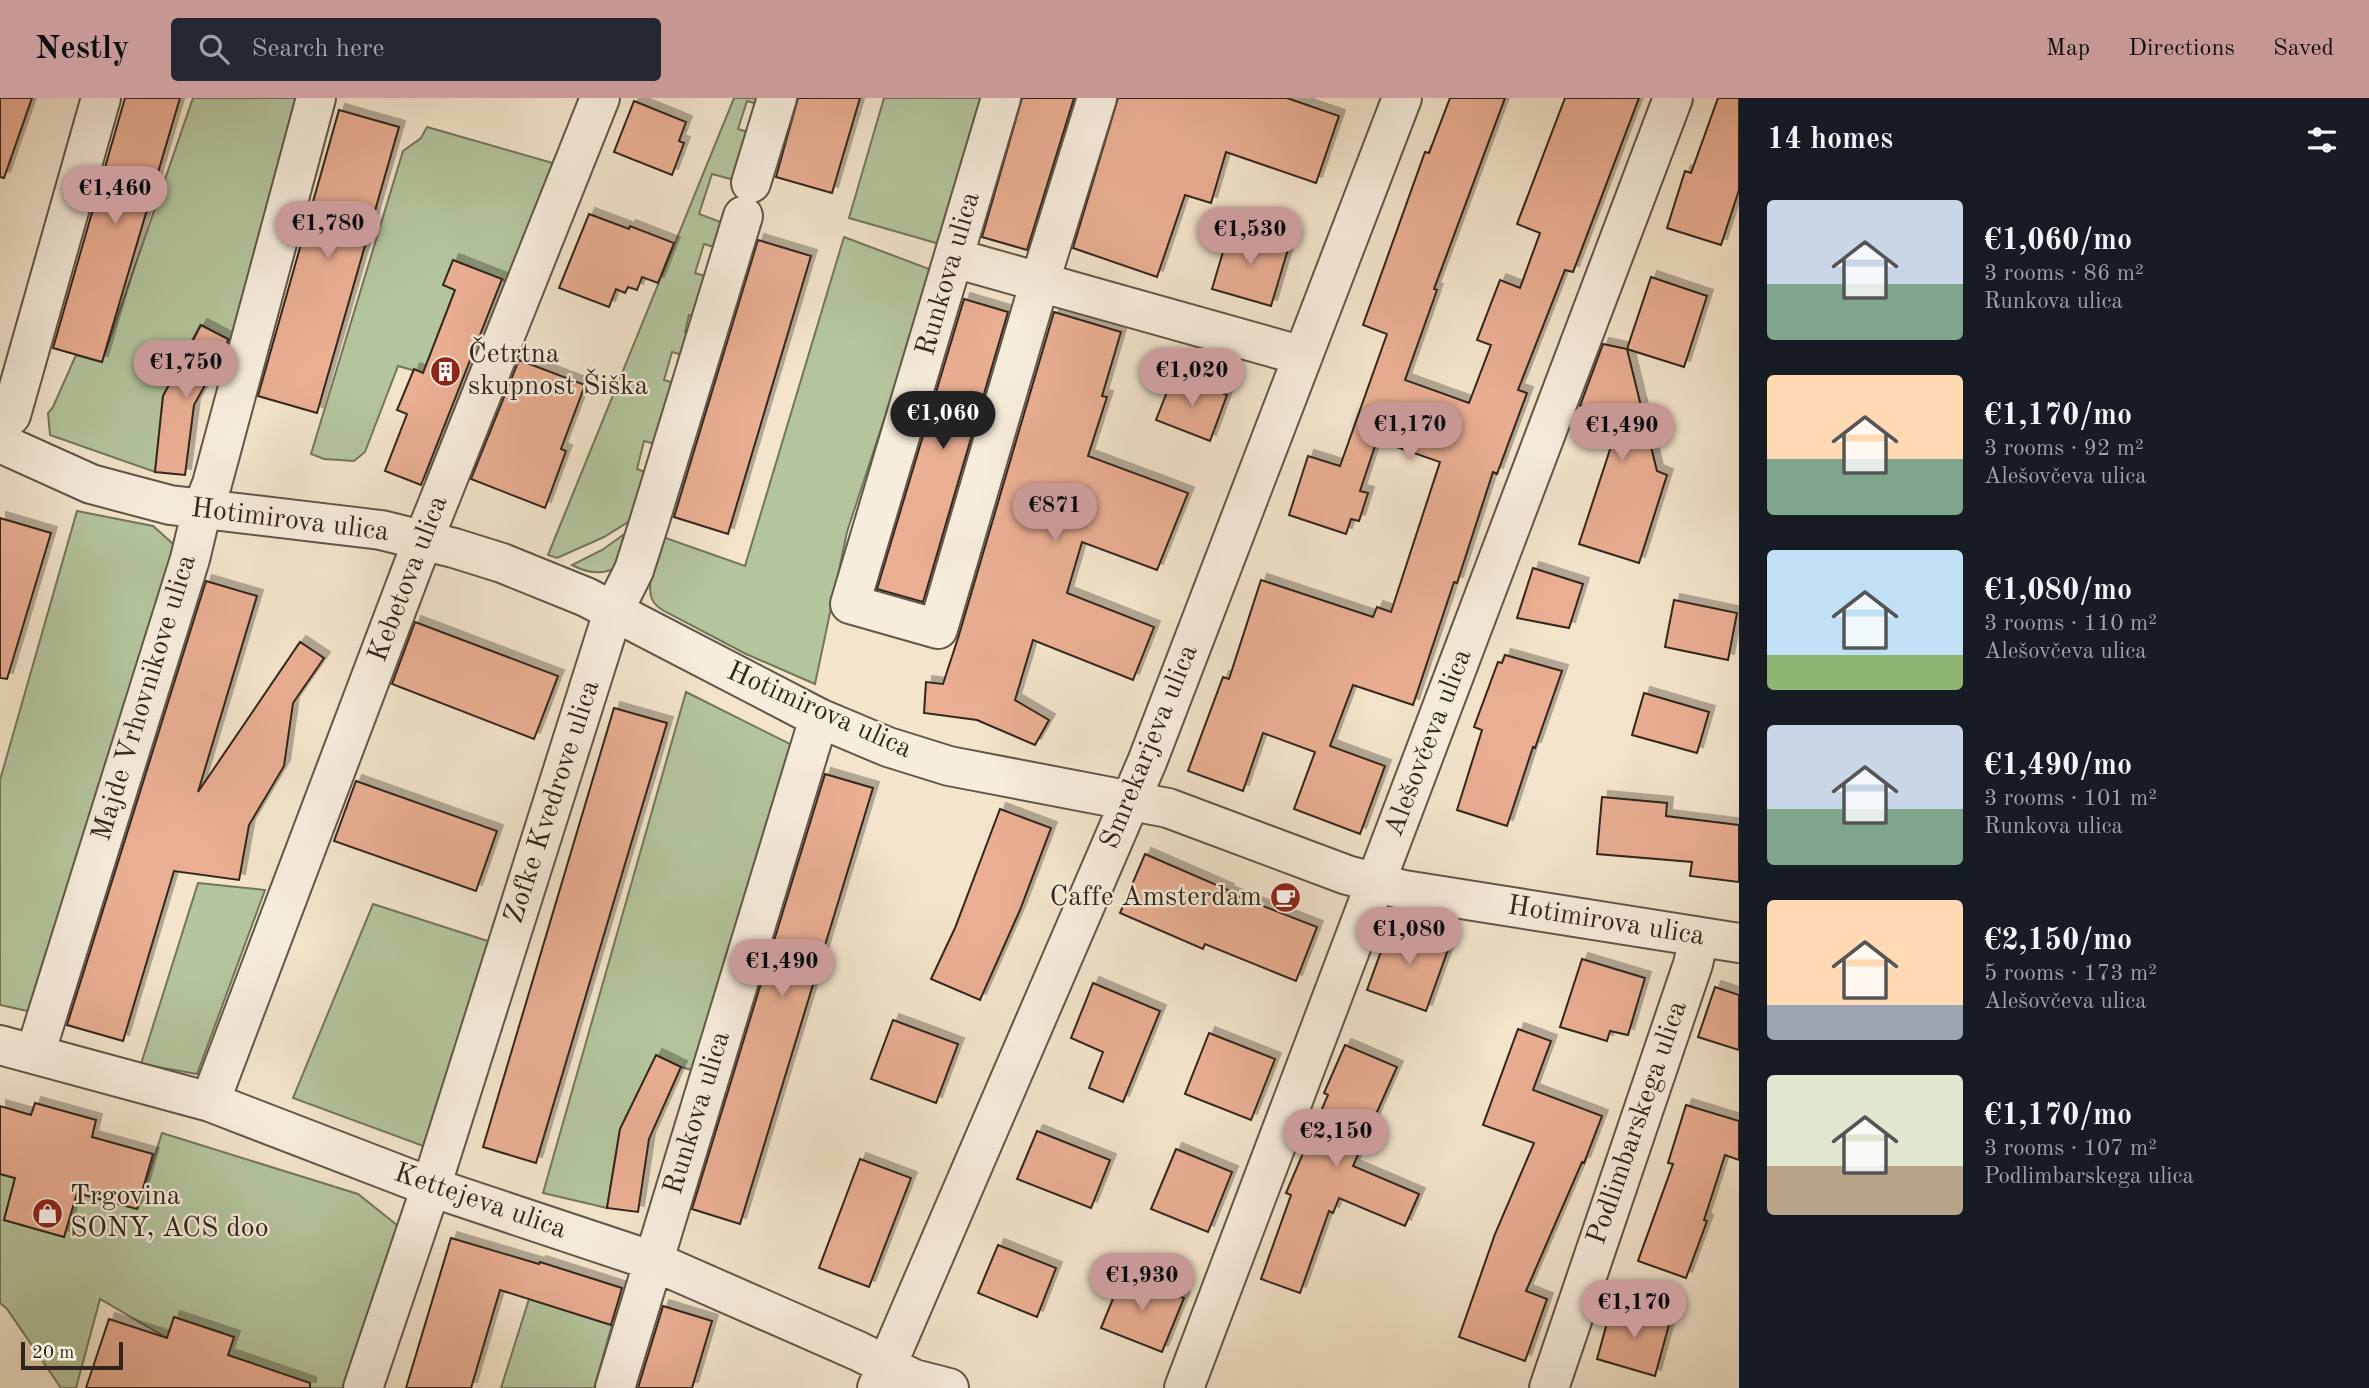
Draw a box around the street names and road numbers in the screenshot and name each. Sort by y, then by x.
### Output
street label: Runkova ulica [912,189,986,359]
street label: Kebetova ulica [364,492,454,666]
street label: Hotimirova ulica [190,495,391,547]
street label: Majde Vrhovnikove ulica [88,551,202,844]
street label: Smrekarjeva ulica [1096,641,1204,853]
street label: Alešovčeva ulica [1380,645,1478,840]
street label: Hotimirova ulica [722,658,916,764]
street label: Zofke Kvedrove ulica [501,677,606,927]
street label: Hotimirova ulica [1506,893,1707,951]
street label: Podlimbarskega ulica [1583,997,1693,1248]
street label: Runkova ulica [660,1028,736,1198]
street label: Kettejeva ulica [390,1159,570,1245]

